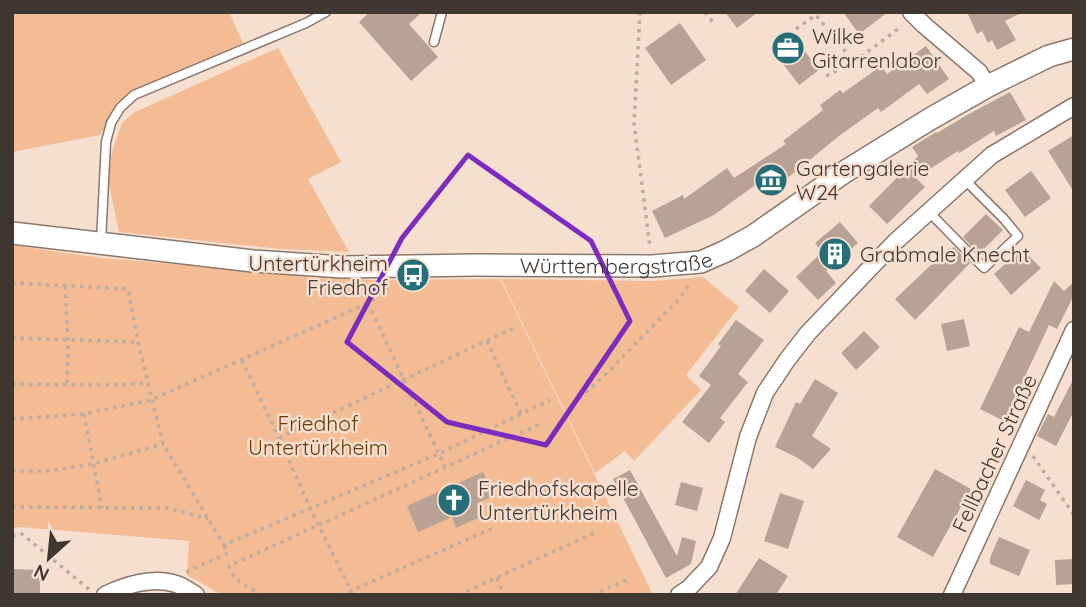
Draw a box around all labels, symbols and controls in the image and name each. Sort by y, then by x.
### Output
place label: Wilke Gitarrenlabor [812,23,942,73]
office icon: Wilke Gitarrenlabor [769,29,807,67]
place label: Gartengalerie W24 [796,155,929,205]
museum icon: Gartengalerie W24 [752,161,790,199]
building icon: Grabmale Knecht [816,235,854,273]
place label: Grabmale Knecht [860,241,1030,267]
street label: Württembergstraße [520,246,717,279]
place label: Untertürkheim Friedhof [248,250,388,300]
bus stop icon: Untertürkheim Friedhof [394,256,432,294]
street label: Fellbacher Straße [946,370,1042,536]
park label: Friedhof Untertürkheim [248,410,388,460]
place label: Friedhofskapelle Untertürkheim [478,475,639,525]
church icon: Friedhofskapelle Untertürkheim [435,481,473,519]
north arrow [14,523,84,593]
text: N [30,559,53,587]

